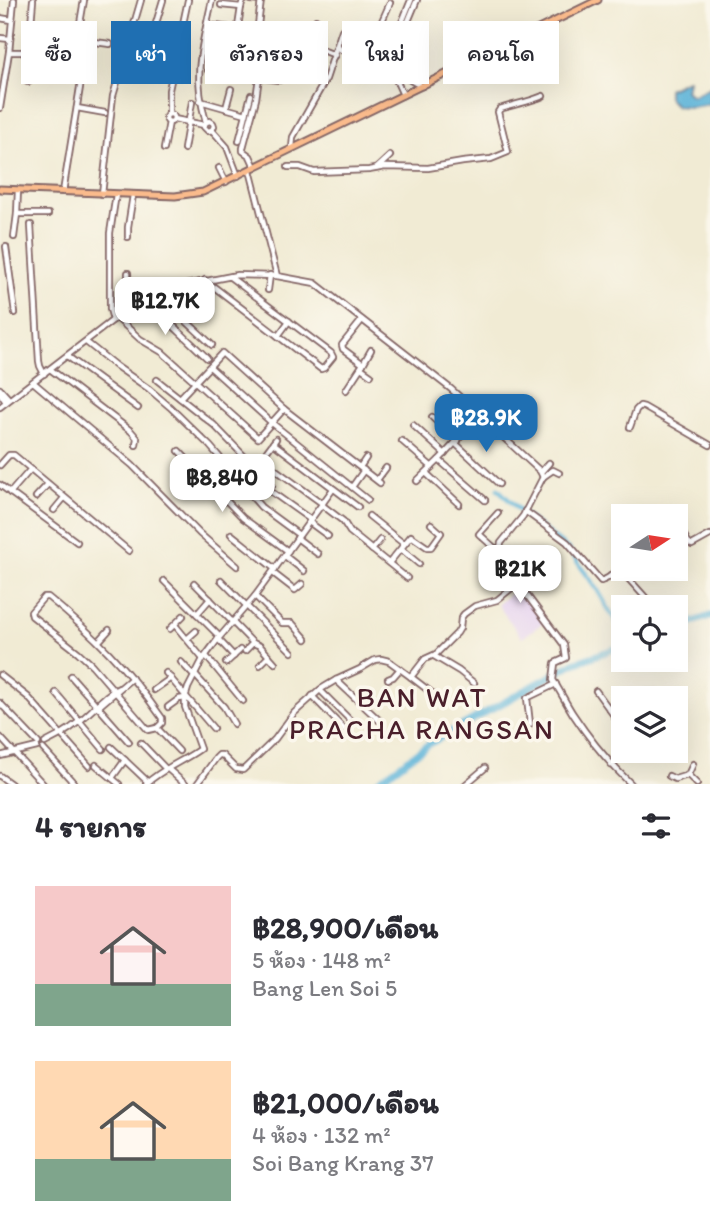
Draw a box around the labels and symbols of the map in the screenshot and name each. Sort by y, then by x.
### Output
pin: ฿12.7K [108,278,222,337]
pin: ฿28.9K [429,394,543,454]
pin: ฿8,840 [165,454,279,514]
north arrow [611,504,688,581]
pin: ฿21K [479,546,561,605]
district label: BAN WAT PRACHA RANGSAN [289,680,555,746]

